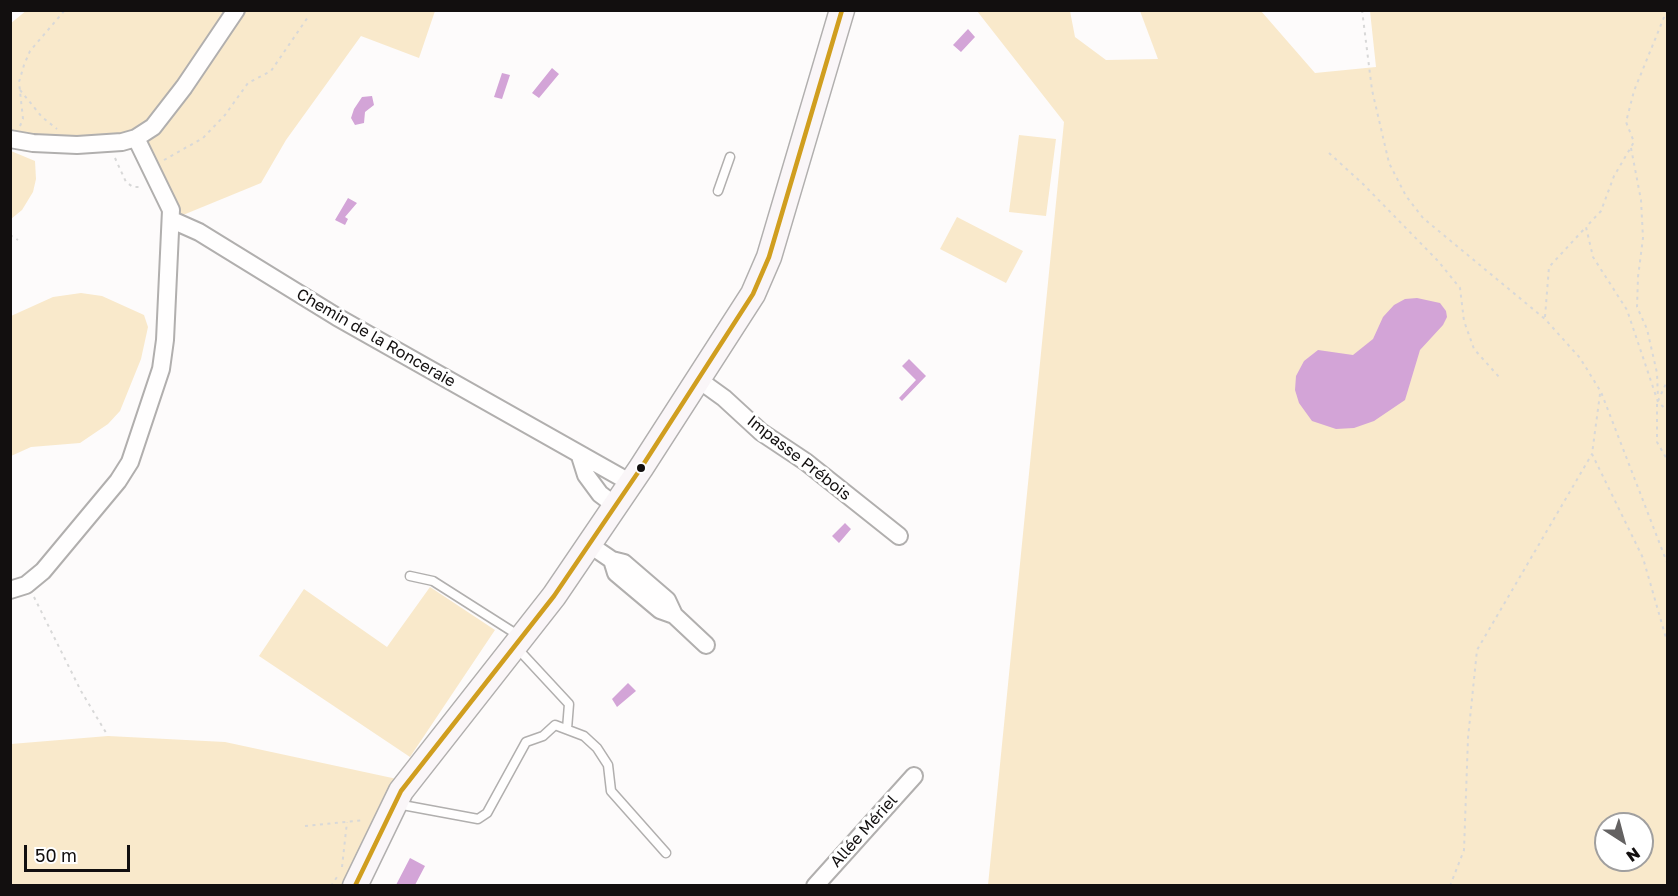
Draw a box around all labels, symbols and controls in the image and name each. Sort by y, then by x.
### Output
street label: Chemin de la Ronceraie [293,285,459,391]
street label: Impasse Prébois [743,412,855,504]
unlabelled marker [635,462,647,474]
street label: Allée Mériel [826,791,902,871]
north arrow [1594,812,1654,872]
scale bar [27,833,134,871]
text: N [1623,843,1644,867]
text: 50 m [35,844,77,866]

